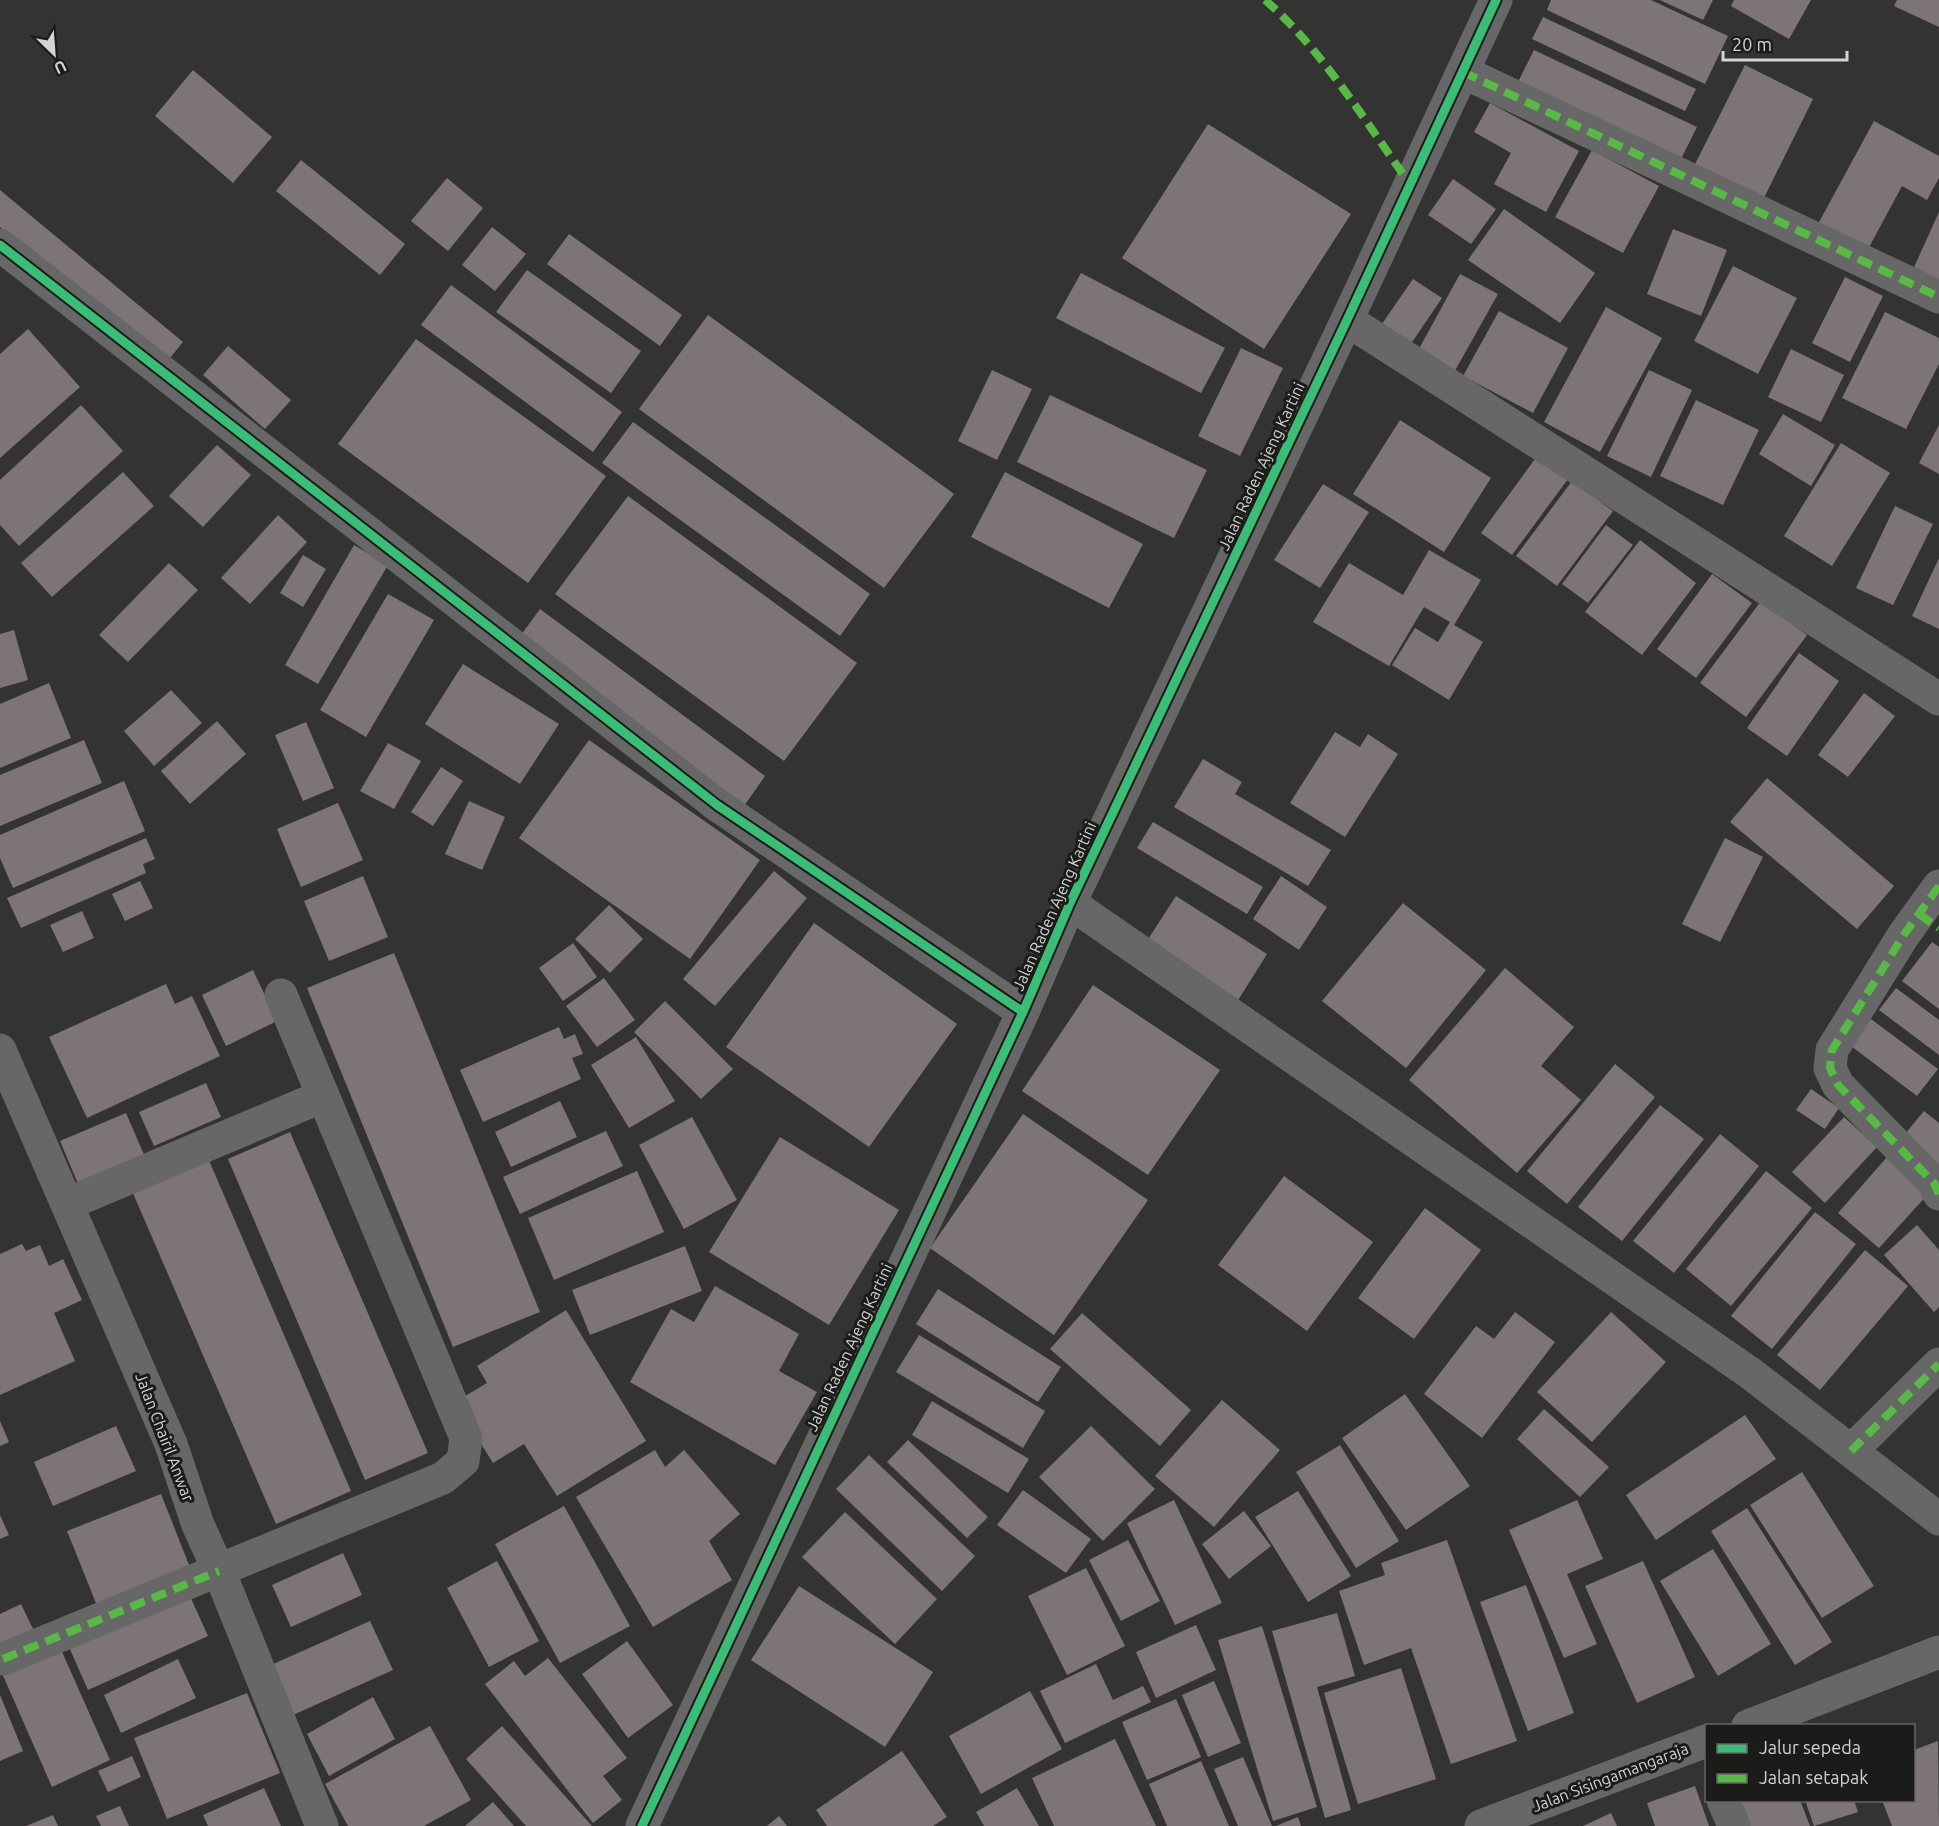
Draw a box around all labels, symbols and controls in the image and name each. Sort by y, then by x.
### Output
north arrow [24,24,84,84]
scale bar [1723,24,1848,62]
text: 20 m [1732,34,1772,54]
text: U [51,57,69,78]
street label: Jalan Raden Ajeng Kartini [1214,379,1308,553]
street label: Jalan Raden Ajeng Kartini [1009,819,1099,993]
street label: Jalan Raden Ajeng Kartini [802,1260,896,1434]
street label: Jalan Chairil Anwar [132,1370,198,1504]
legend [1705,1724,1915,1802]
text: Jalur sepeda [1759,1737,1861,1757]
street label: Jalan Sisingamangaraja [1529,1739,1691,1815]
text: Jalan setapak [1759,1767,1868,1787]

